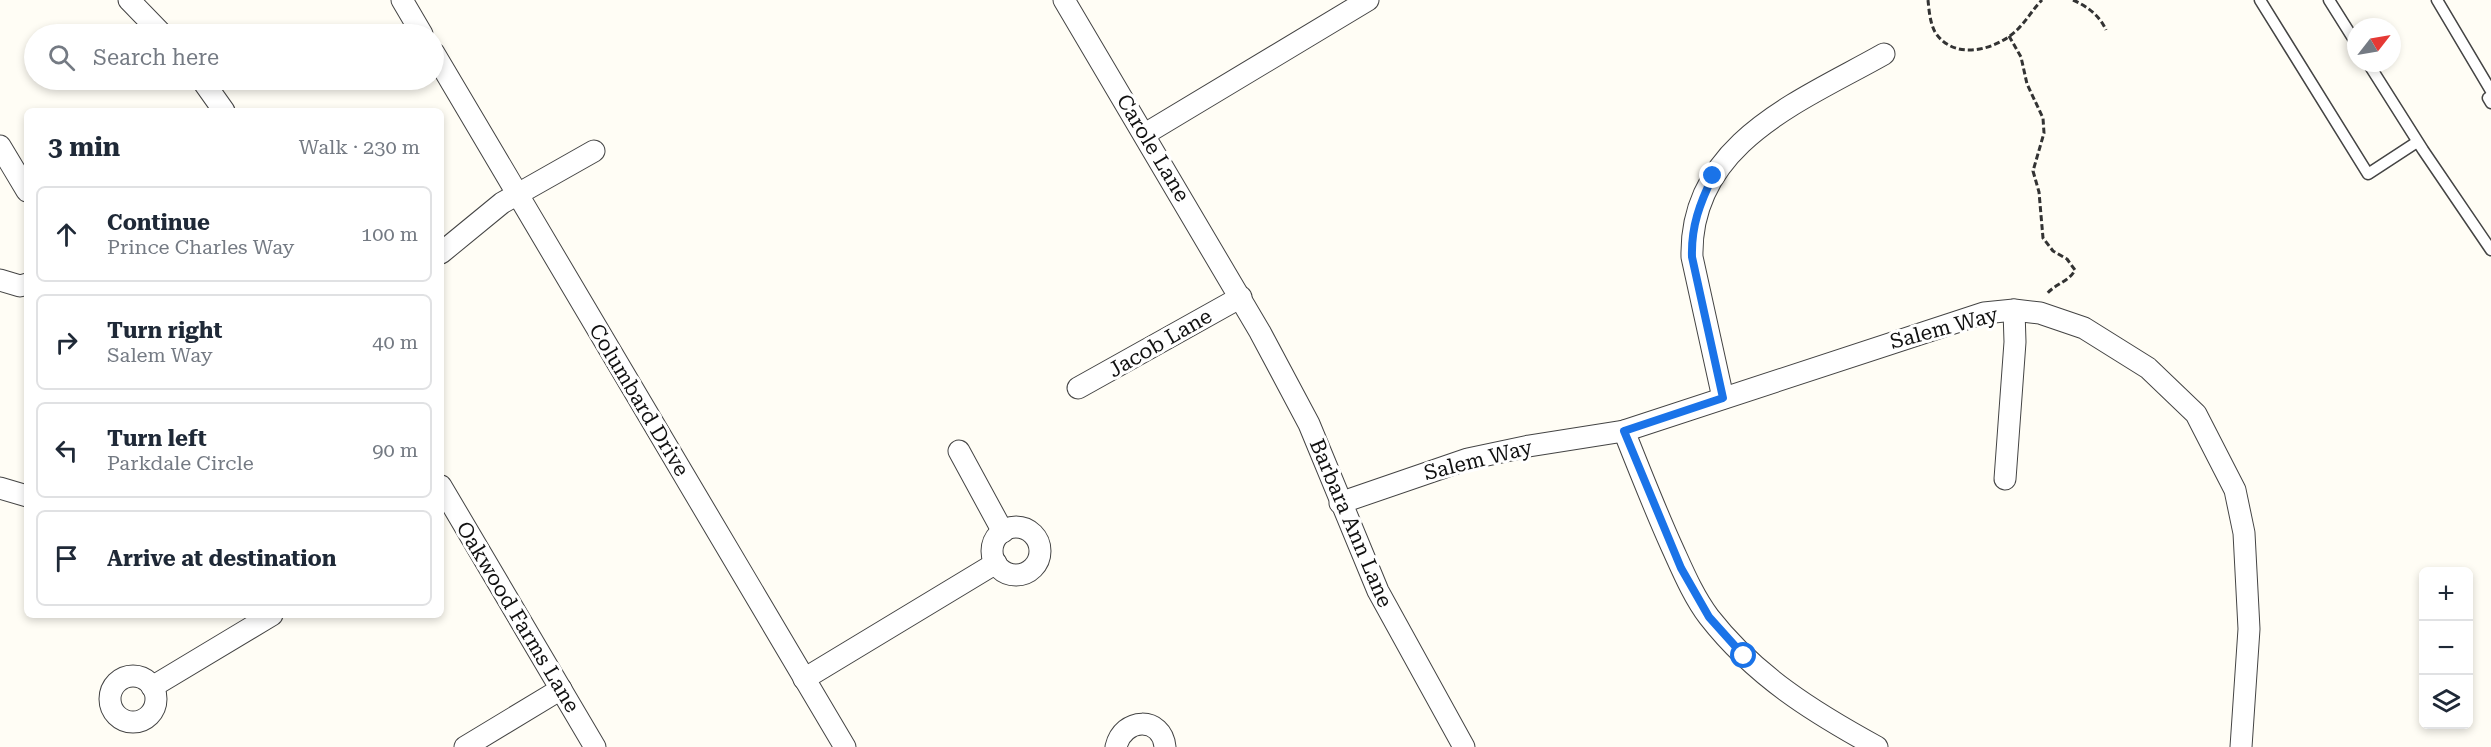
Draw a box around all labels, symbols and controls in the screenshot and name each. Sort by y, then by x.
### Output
north arrow [2347,18,2401,72]
search box [24,24,444,90]
icon: search [45,41,78,74]
text: Search here [93,45,219,70]
street label: Carole Lane [1112,90,1194,206]
text: 3 min [48,132,120,162]
text: Walk · 230 m [299,135,420,159]
route end [1699,162,1725,188]
text: Continue [107,210,210,235]
icon: ahead [50,218,83,251]
text: 100 m [361,222,418,246]
text: Prince Charles Way [107,235,294,259]
street label: Salem Way [1887,302,2001,354]
street label: Jacob Lane [1104,304,1216,382]
text: Turn right [107,318,222,343]
street label: Columbard Drive [584,320,694,480]
icon: right [50,326,83,359]
text: 40 m [372,330,418,354]
text: Salem Way [107,343,212,367]
text: Turn left [107,426,207,451]
icon: left [50,434,83,467]
street label: Barbara Ann Lane [1305,435,1397,611]
street label: Salem Way [1421,435,1535,485]
text: 90 m [372,438,418,462]
text: Parkdale Circle [107,451,254,475]
street label: Oakwood Farms Lane [451,517,585,717]
icon: arrive [50,542,83,575]
text: Arrive at destination [107,546,336,571]
map controls [2419,567,2473,729]
button: + [2419,567,2473,621]
button: − [2419,621,2473,675]
route start [1730,642,1756,668]
button: layers [2419,675,2473,729]

